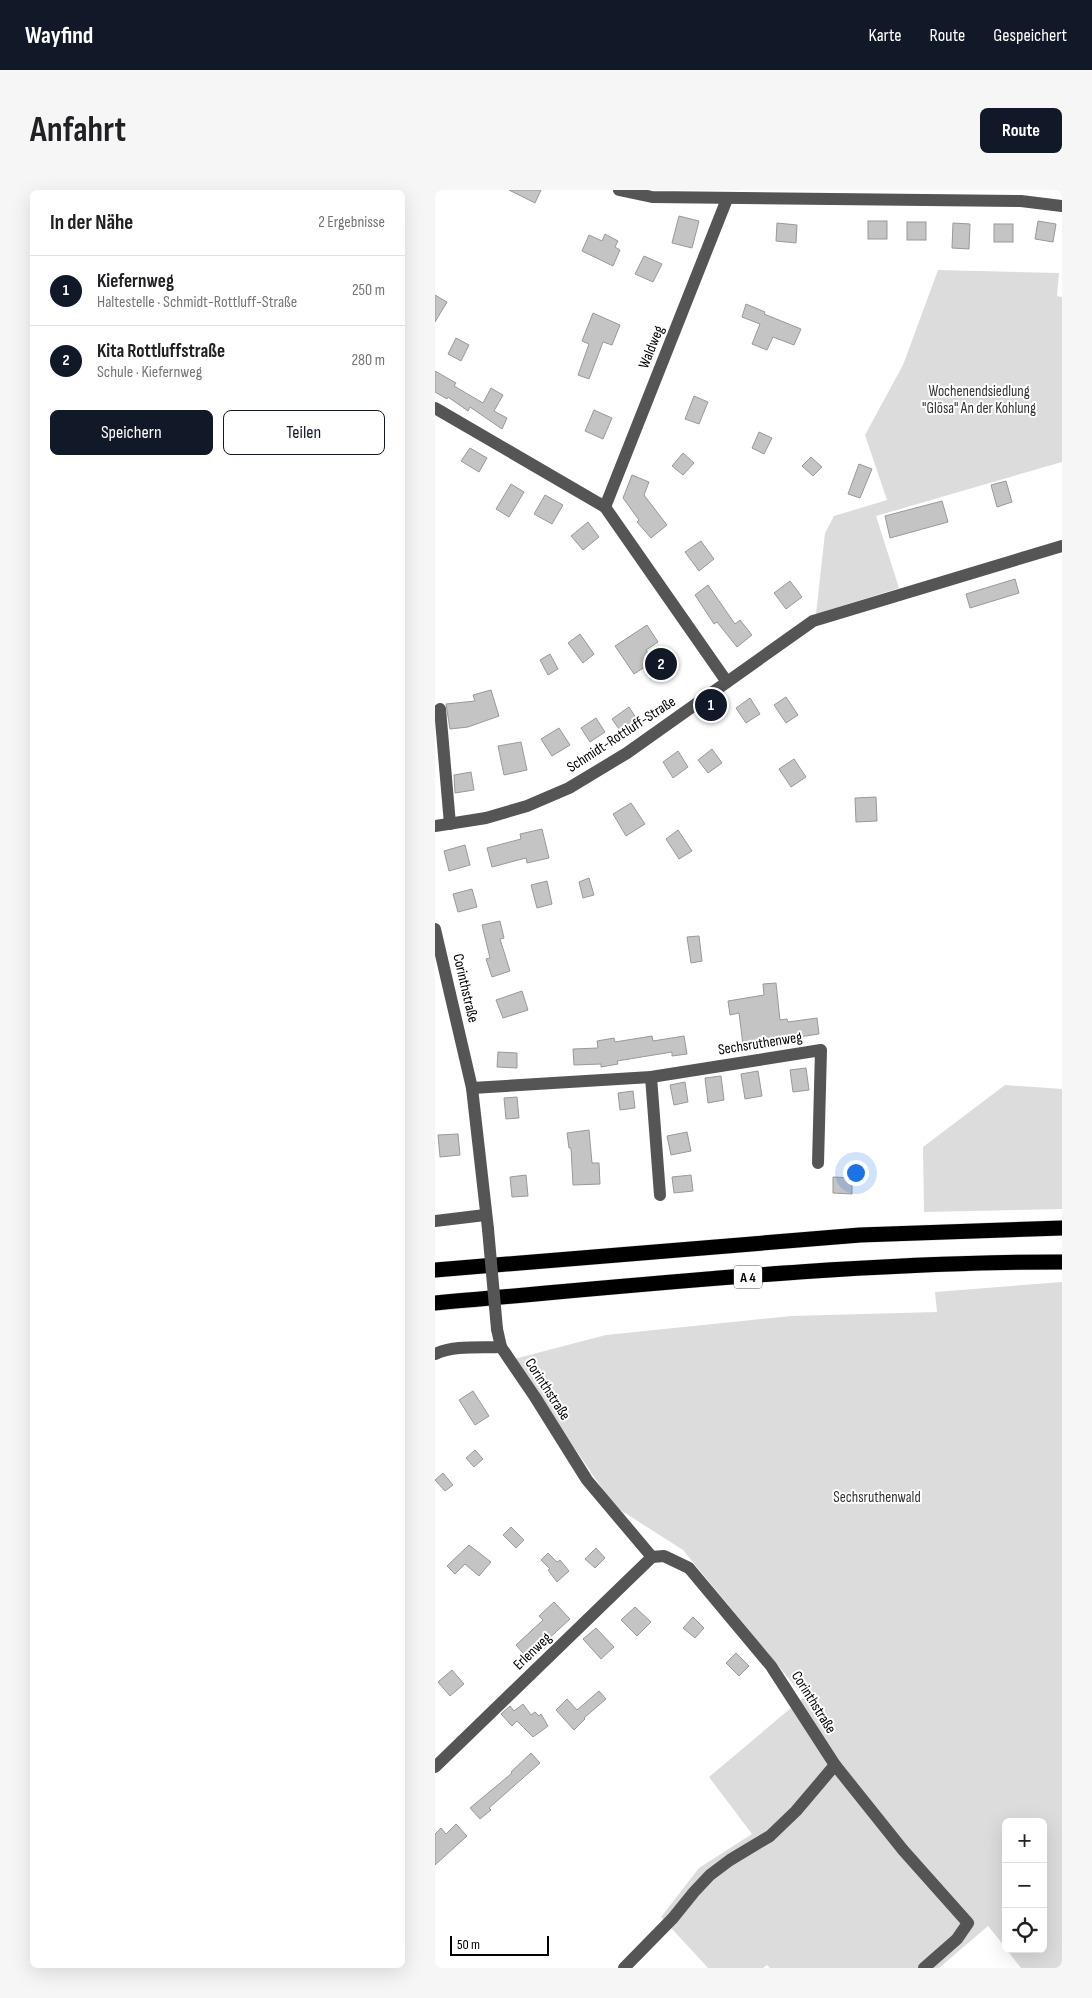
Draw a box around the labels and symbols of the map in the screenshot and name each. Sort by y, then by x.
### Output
street label: Waldweg [634,323,669,371]
park label: Wochenendsiedlung "Glösa" An der Kohlung [922,382,1036,418]
pin: 2 [645,645,677,683]
pin: 1 [695,686,727,724]
street label: Schmidt-Rottluff-Straße [563,692,679,777]
street label: Corinthstraße [448,952,483,1024]
street label: Sechsruthenweg [717,1027,803,1059]
your location [843,1160,869,1186]
road number: A 4 [734,1266,762,1288]
street label: Corinthstraße [521,1355,575,1424]
park label: Sechsruthenwald [833,1488,921,1507]
street label: Erlenweg [509,1629,556,1674]
street label: Corinthstraße [787,1667,840,1737]
scale bar [450,1933,549,1956]

